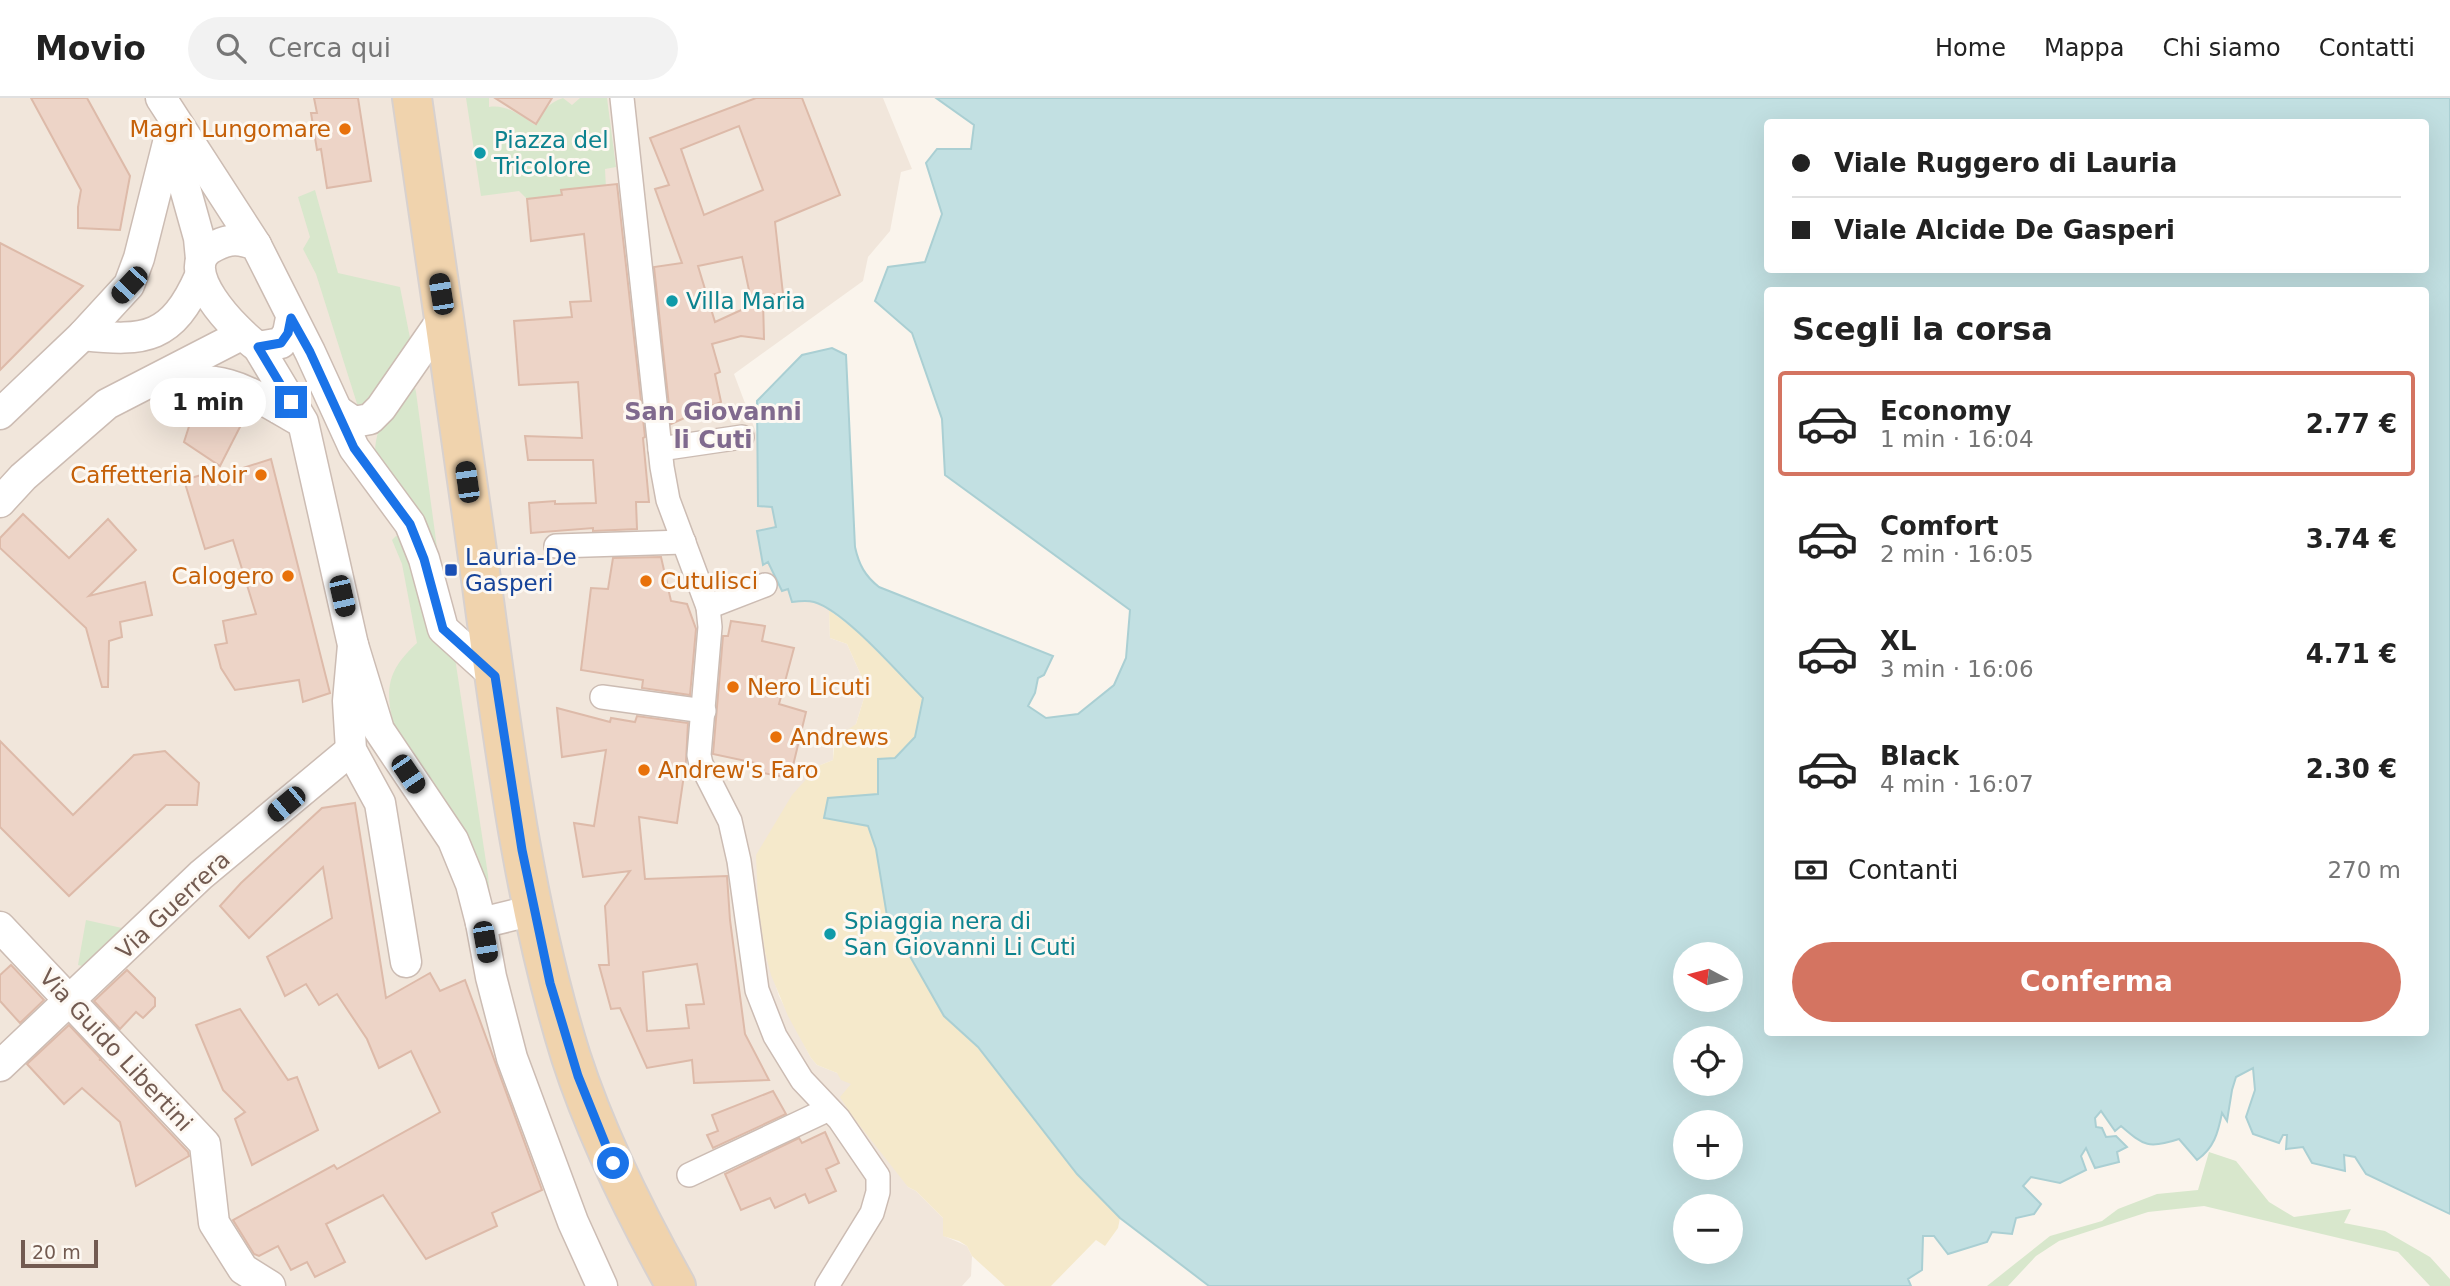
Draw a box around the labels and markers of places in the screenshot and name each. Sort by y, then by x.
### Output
place label: Magrì Lungomare [129,116,331,142]
marker: Magrì Lungomare [337,121,353,137]
place label: Piazza del Tricolore [493,127,609,179]
marker: Piazza del Tricolore [472,145,488,161]
place label: Villa Maria [686,288,806,314]
marker: Villa Maria [664,293,680,309]
place label: Caffetteria Noir [70,462,248,488]
marker: Caffetteria Noir [253,467,269,483]
place label: Lauria-De Gasperi [465,544,577,596]
marker: Lauria-De Gasperi [443,562,459,578]
place label: Calogero [172,563,274,589]
marker: Calogero [280,568,296,584]
place label: Cutulisci [660,568,758,594]
marker: Cutulisci [638,573,654,589]
place label: Nero Licuti [747,674,871,700]
marker: Nero Licuti [725,679,741,695]
place label: Andrews [790,724,889,750]
marker: Andrews [768,729,784,745]
place label: Andrew's Faro [658,757,819,783]
marker: Andrew's Faro [636,762,652,778]
place label: Spiaggia nera di San Giovanni Li Cuti [844,908,1076,960]
marker: Spiaggia nera di San Giovanni Li Cuti [822,926,838,942]

